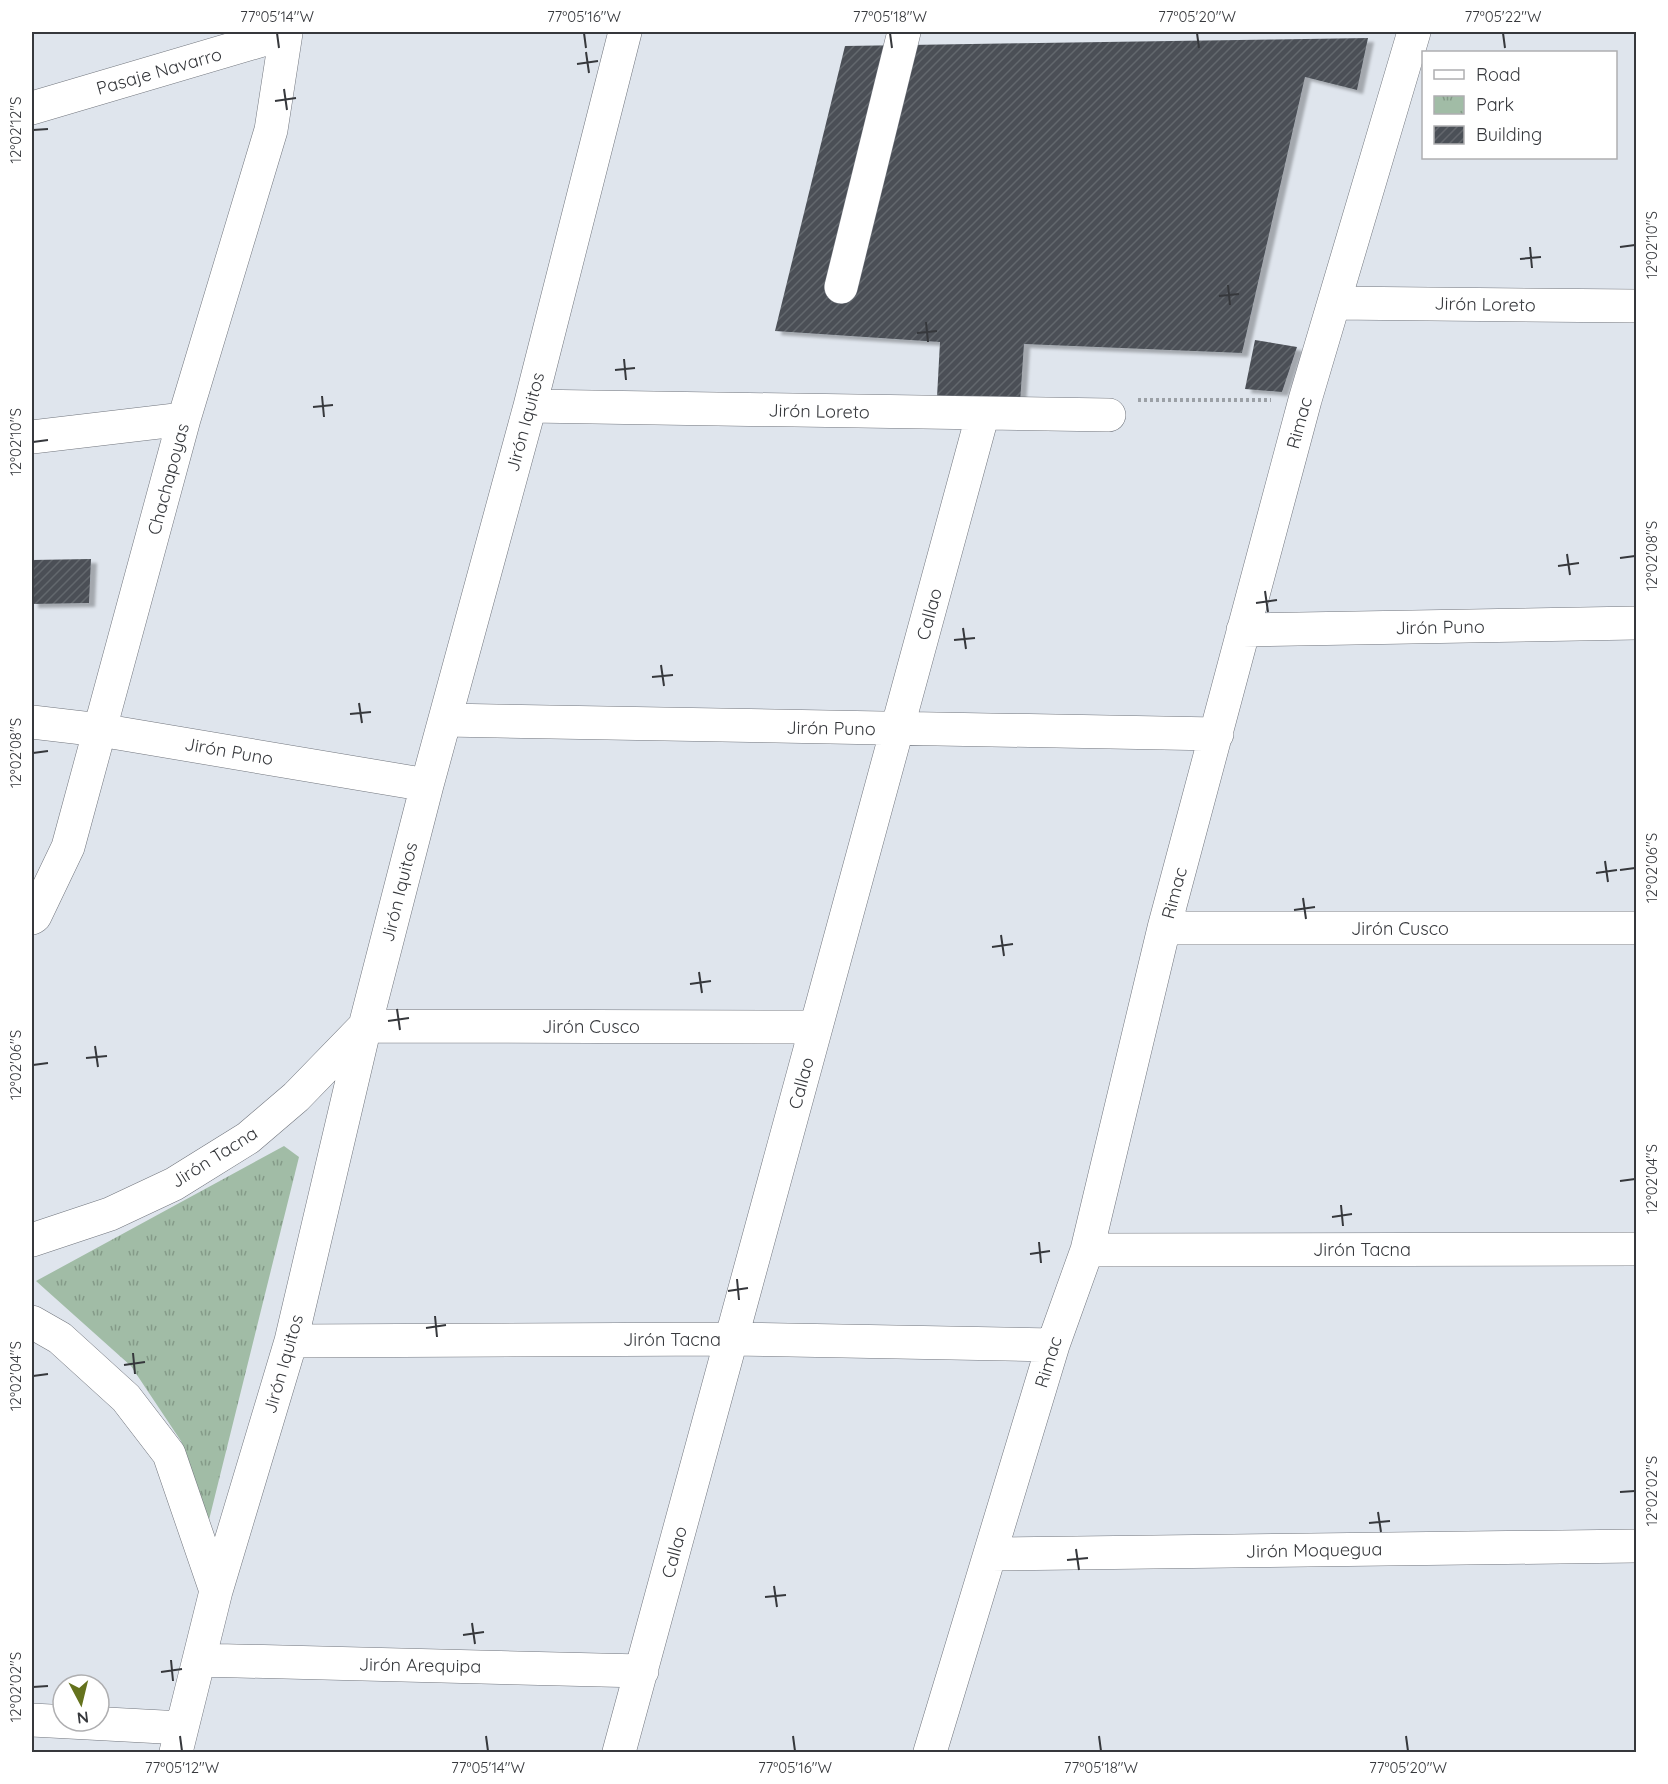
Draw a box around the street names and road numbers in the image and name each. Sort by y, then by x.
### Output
street label: Pasaje Navarro [94,42,224,100]
street label: Jirón Loreto [1434,292,1536,316]
street label: Jirón Iquitos [501,370,549,474]
street label: Rimac [1281,395,1317,451]
street label: Jirón Loreto [768,399,870,423]
street label: Chachapoyas [142,421,194,537]
street label: Callao [911,586,947,642]
street label: Jirón Puno [1395,615,1485,639]
street label: Jirón Puno [786,716,876,740]
street label: Jirón Puno [183,732,275,770]
street label: Jirón Iquitos [375,840,423,944]
street label: Rimac [1156,865,1192,921]
street label: Jirón Cusco [1351,917,1449,940]
street label: Jirón Cusco [542,1015,640,1038]
street label: Callao [783,1055,819,1111]
street label: Jirón Tacna [166,1121,262,1193]
street label: Jirón Tacna [1313,1238,1411,1261]
street label: Jirón Iquitos [258,1312,308,1416]
street label: Jirón Tacna [623,1328,721,1351]
street label: Rimac [1029,1334,1067,1390]
street label: Callao [656,1524,692,1580]
street label: Jirón Moquegua [1246,1537,1382,1563]
street label: Jirón Arequipa [359,1652,481,1678]

